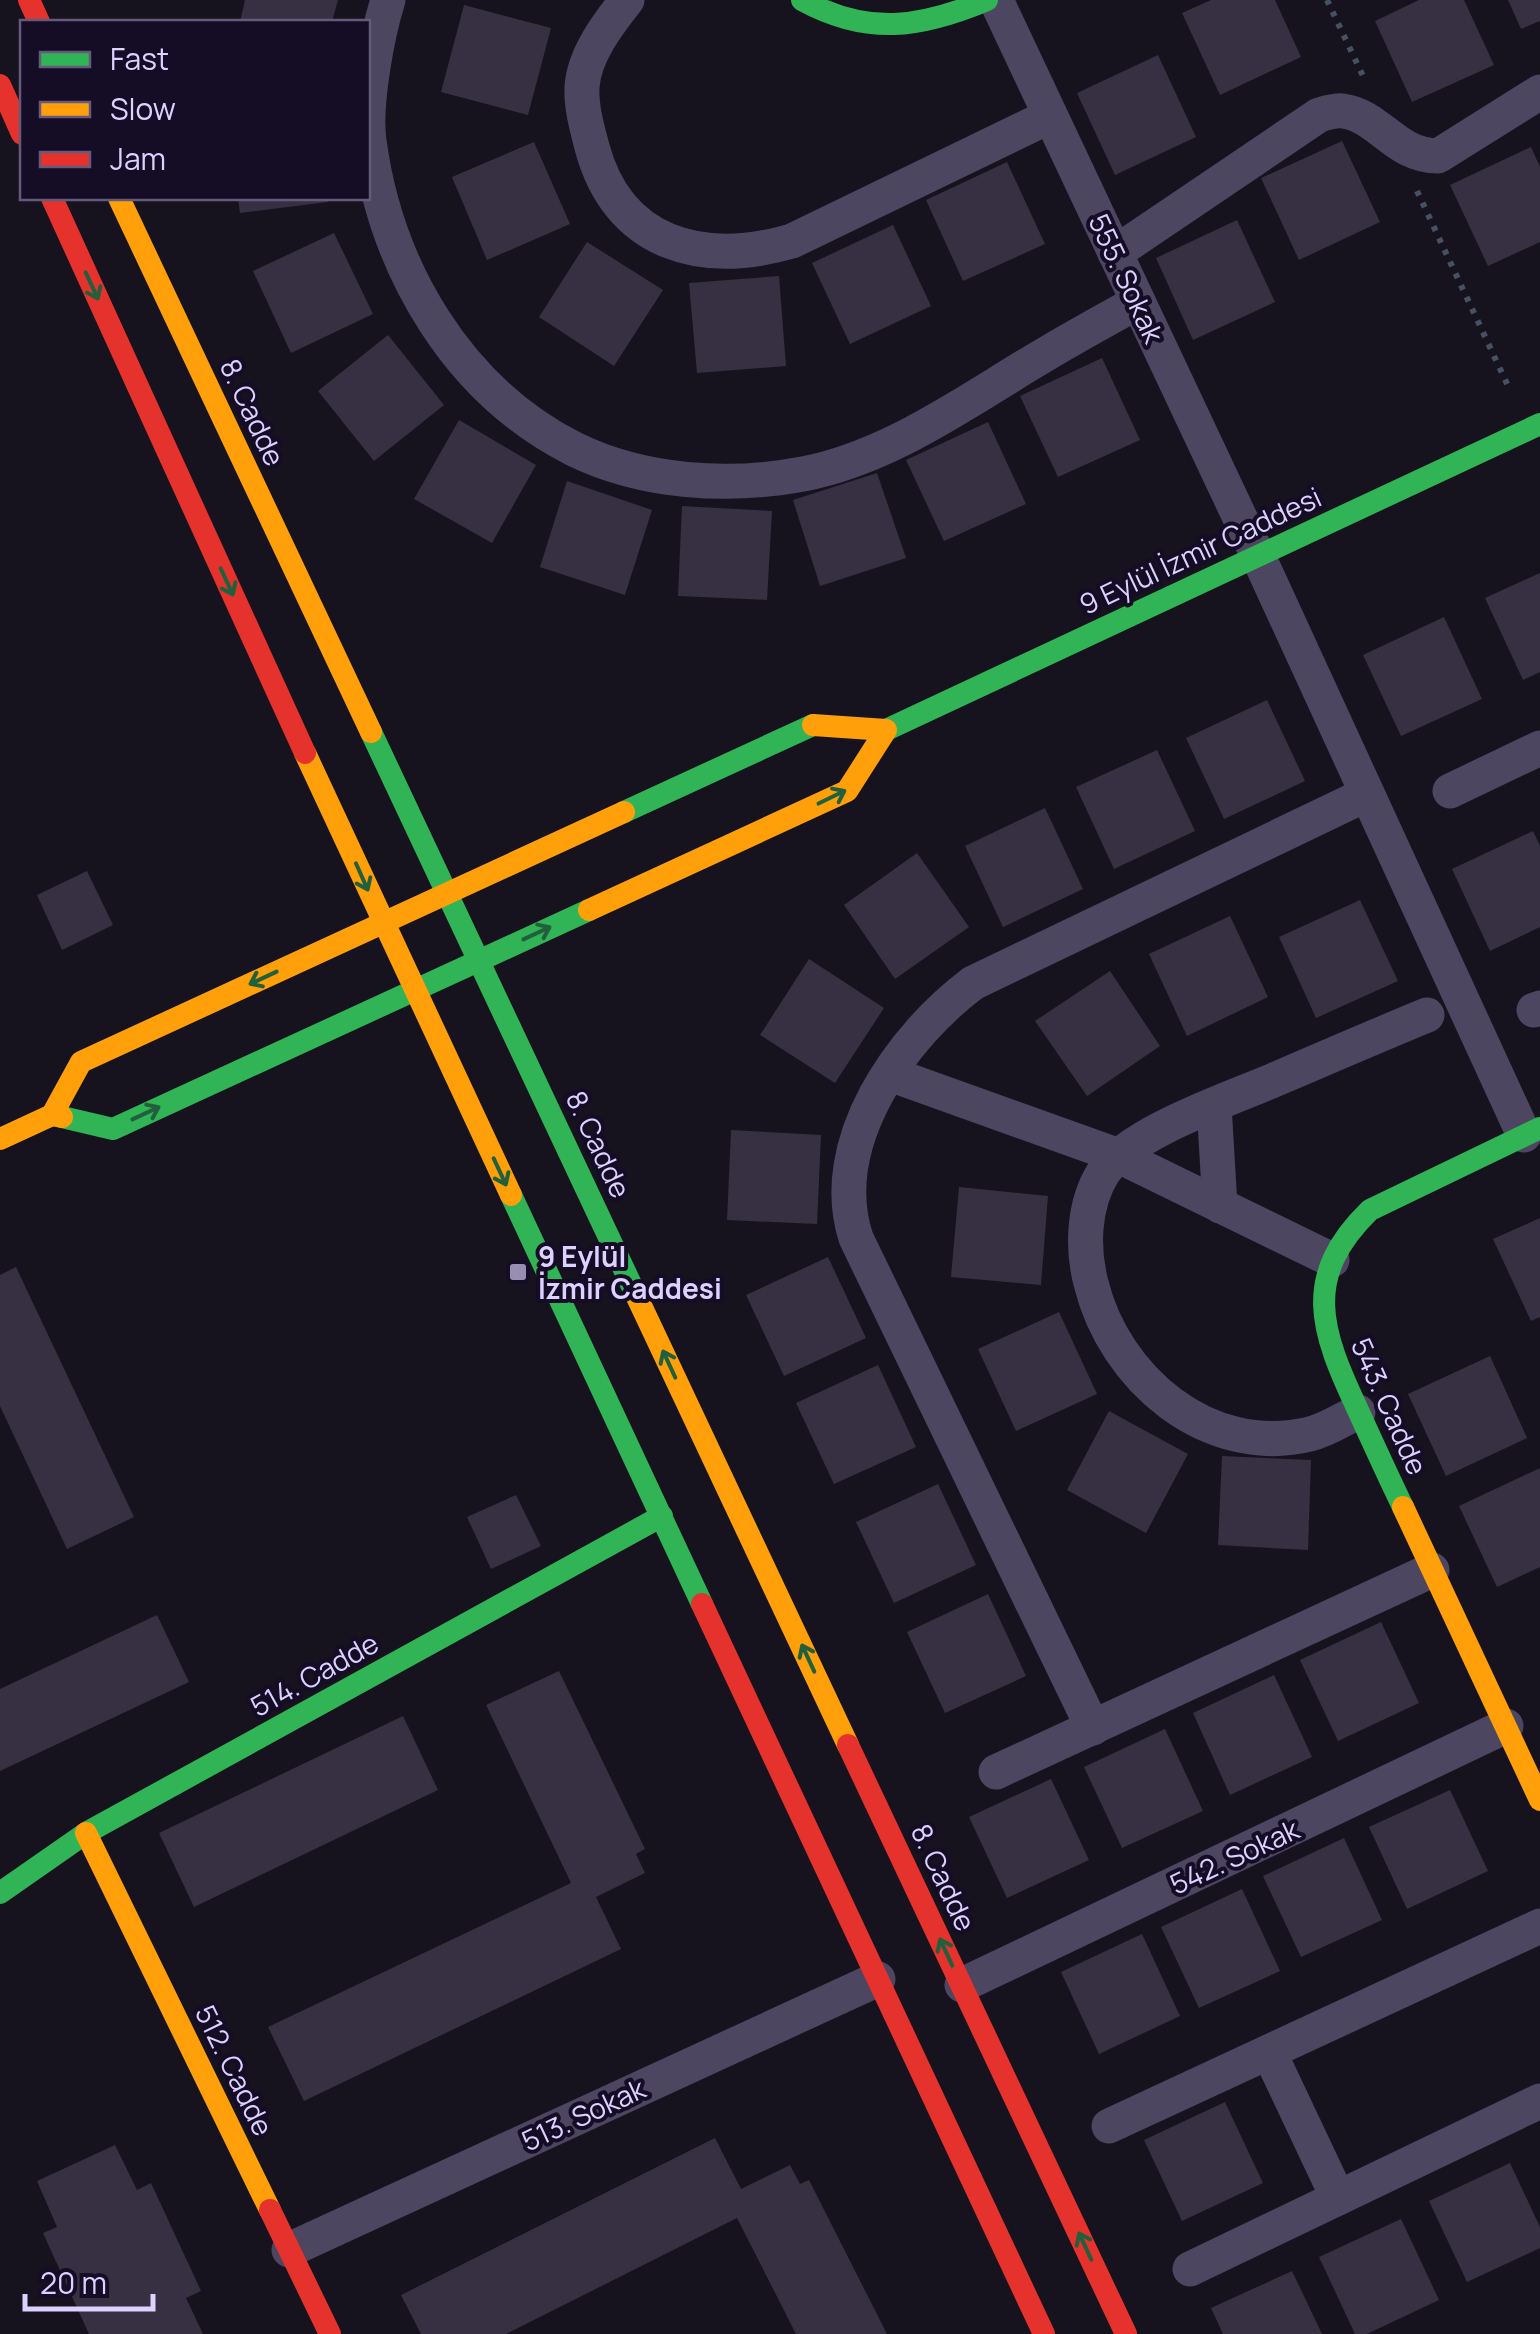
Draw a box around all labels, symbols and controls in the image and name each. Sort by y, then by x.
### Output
legend [20,20,370,200]
text: Fast [110,38,169,79]
text: Slow [110,88,176,129]
text: Jam [110,138,166,179]
street label: 555. Sokak [1081,207,1174,350]
one-way arrow [84,270,102,301]
street label: 8. Cadde [212,352,294,472]
street label: 9 Eylül İzmir Caddesi [1073,477,1327,623]
one-way arrow [219,566,237,597]
one-way arrow [816,787,846,806]
one-way arrow [354,861,372,892]
one-way arrow [521,923,552,941]
one-way arrow [248,970,278,988]
street label: 8. Cadde [558,1084,640,1204]
one-way arrow [130,1103,161,1121]
one-way arrow [492,1156,510,1187]
place label: 9 Eylül İzmir Caddesi [538,1237,722,1307]
marker: 9 Eylül İzmir Caddesi [507,1261,529,1283]
street label: 543. Cadde [1343,1332,1437,1480]
one-way arrow [659,1349,677,1380]
street label: 514. Cadde [243,1623,385,1725]
one-way arrow [797,1644,816,1674]
street label: 542. Sokak [1163,1809,1306,1902]
street label: 8. Cadde [903,1817,985,1937]
one-way arrow [936,1938,955,1968]
street label: 512. Cadde [187,1998,283,2142]
street label: 513. Sokak [515,2068,652,2159]
one-way arrow [1074,2232,1093,2262]
scale bar [25,2249,152,2311]
text: 20 m [40,2262,107,2303]

